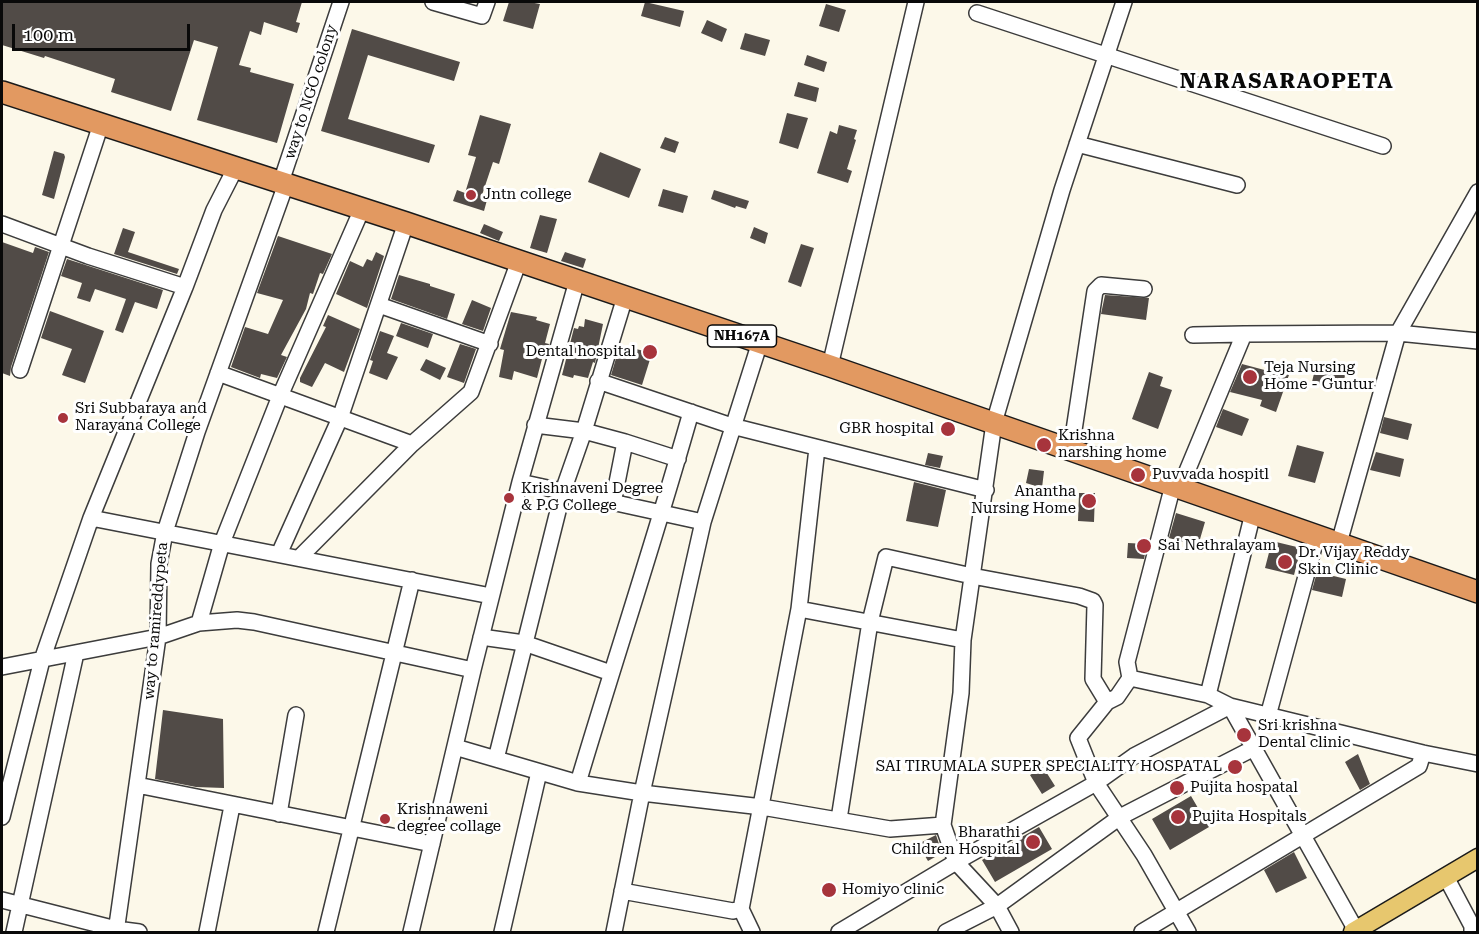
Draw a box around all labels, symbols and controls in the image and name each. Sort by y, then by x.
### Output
scale bar [15,12,194,50]
street label: way to NGO colony [281,23,341,161]
text: 100 m [23,24,74,45]
district label: NARASARAOPETA [1180,69,1394,95]
place label: Jntn college [483,186,571,204]
marker: Jntn college [464,188,478,202]
road number: NH167A [708,325,777,347]
place label: Dental hospital [526,343,636,361]
marker: Dental hospital [641,343,659,361]
place label: Teja Nursing Home - Guntur [1264,359,1374,394]
marker: Teja Nursing Home - Guntur [1241,368,1259,386]
place label: Sri Subbaraya and Narayana College [75,400,207,435]
marker: Sri Subbaraya and Narayana College [56,411,70,425]
place label: GBR hospital [839,420,934,438]
marker: GBR hospital [939,420,957,438]
place label: Krishna narshing home [1058,427,1166,462]
marker: Krishna narshing home [1035,436,1053,454]
marker: Puvvada hospitl [1129,466,1147,484]
place label: Puvvada hospitl [1152,466,1269,484]
place label: Krishnaveni Degree & P.G College [521,480,663,515]
place label: Anantha Nursing Home [971,483,1076,518]
marker: Krishnaveni Degree & P.G College [502,491,516,505]
marker: Anantha Nursing Home [1080,492,1098,510]
marker: Sai Nethralayam [1135,537,1153,555]
place label: Sai Nethralayam [1158,537,1276,555]
street label: way to ramireddypeta [140,542,172,700]
place label: Dr. Vijay Reddy Skin Clinic [1298,544,1409,579]
marker: Dr. Vijay Reddy Skin Clinic [1276,553,1294,571]
place label: Sri krishna Dental clinic [1258,717,1350,752]
marker: Sri krishna Dental clinic [1235,726,1253,744]
place label: SAI TIRUMALA SUPER SPECIALITY HOSPATAL [876,758,1222,776]
marker: SAI TIRUMALA SUPER SPECIALITY HOSPATAL [1226,758,1244,776]
marker: Pujita hospatal [1168,779,1186,797]
place label: Pujita hospatal [1190,779,1298,797]
place label: Krishnaweni degree collage [397,801,501,836]
marker: Pujita Hospitals [1169,808,1187,826]
place label: Pujita Hospitals [1192,808,1307,826]
marker: Krishnaweni degree collage [378,812,392,826]
place label: Bharathi Children Hospital [891,824,1020,859]
marker: Bharathi Children Hospital [1024,833,1042,851]
marker: Homiyo clinic [820,881,838,899]
place label: Homiyo clinic [842,881,944,899]

